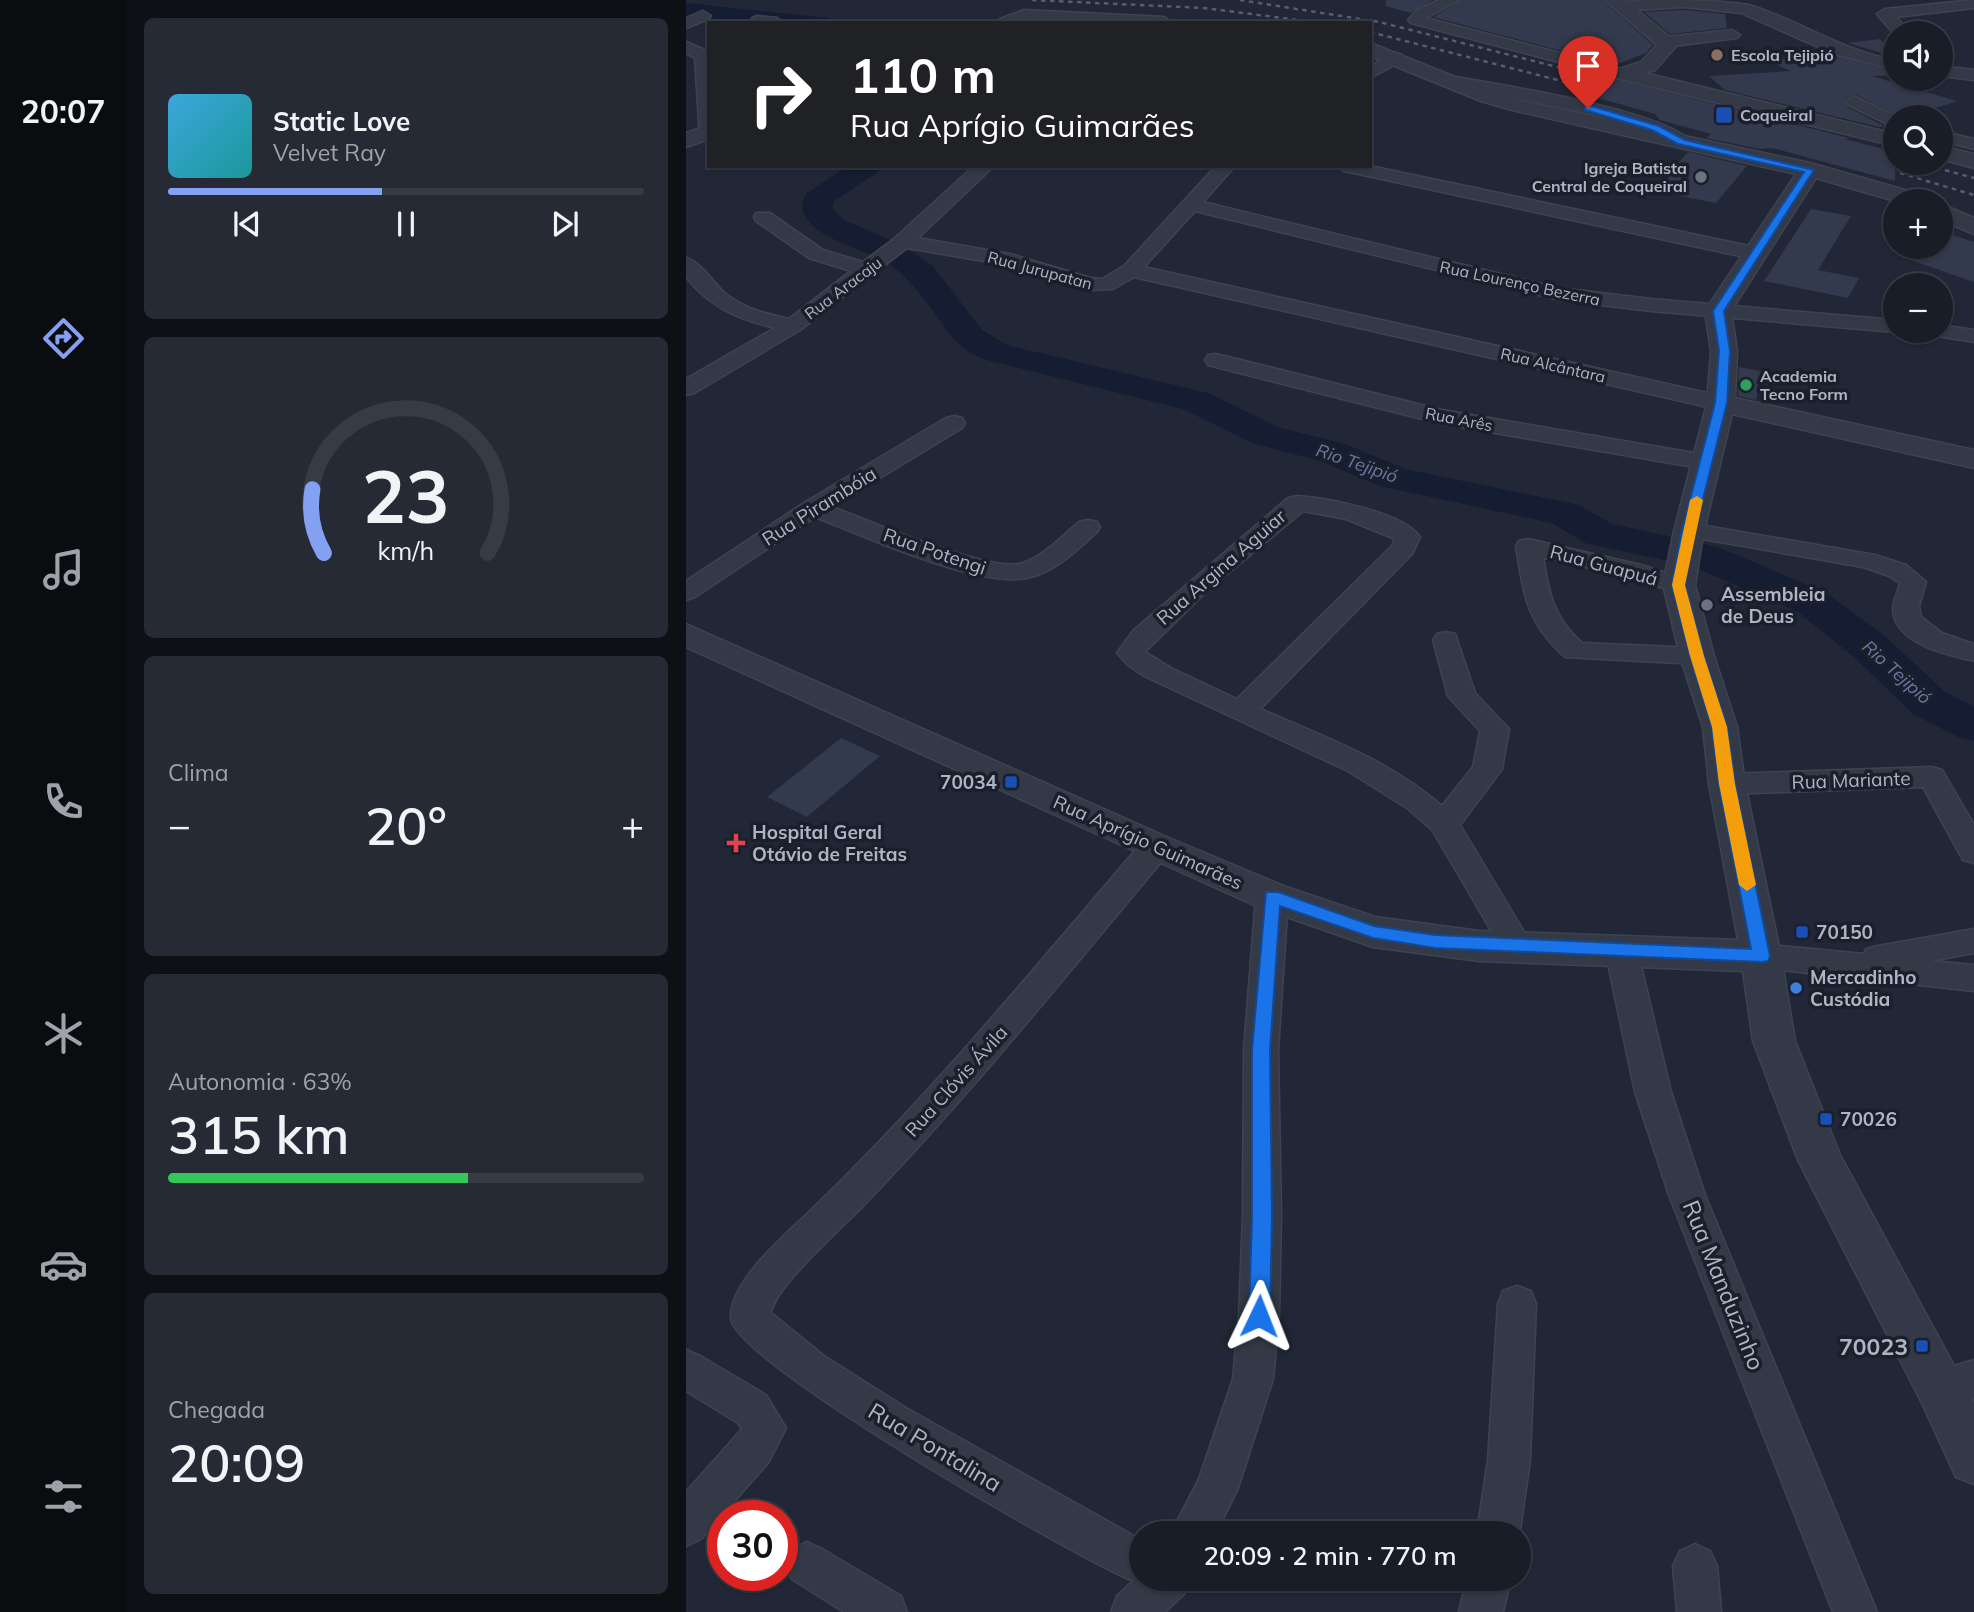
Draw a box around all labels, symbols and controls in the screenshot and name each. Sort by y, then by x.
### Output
map controls [1883,21,1953,343]
button: sound [1883,21,1953,91]
pin [1558,36,1618,108]
text: 110 m [850,44,996,105]
place label: Escola Tejipió [1731,45,1834,65]
icon: arrive [1569,47,1607,85]
marker: Escola Tejipió [1709,47,1725,63]
icon: right [735,49,826,140]
text: 20:07 [21,91,105,131]
text: Static Love [273,105,410,138]
text: Rua Aprígio Guimarães [850,105,1195,145]
marker: Coqueiral [1714,105,1734,125]
place label: Coqueiral [1740,105,1813,125]
button: search [1883,105,1953,175]
text: Velvet Ray [273,138,386,167]
place label: Igreja Batista Central de Coqueiral [1532,158,1687,196]
marker: Igreja Batista Central de Coqueiral [1693,169,1709,185]
button: + [1883,189,1953,259]
icon: previous [228,205,266,243]
icon: pause [387,205,425,243]
icon: next [546,205,584,243]
street label: Rua Jurupatan [986,246,1094,294]
street label: Rua Aracaju [800,252,886,324]
street label: Rua Lourenço Bezerra [1438,256,1602,310]
button: − [1883,273,1953,343]
icon: directions [39,314,88,363]
street label: Rua Alcântara [1499,343,1607,387]
place label: Academia Tecno Form [1760,366,1848,404]
marker: Academia Tecno Form [1738,377,1754,393]
street label: Rua Arês [1424,403,1494,435]
water label: Rio Tejipió [1313,438,1401,488]
text: 23 [362,451,450,542]
street label: Rua Pirambóia [757,461,881,551]
street label: Rua Argina Aguiar [1151,504,1291,630]
street label: Rua Potengi [880,522,990,580]
text: km/h [378,535,434,566]
street label: Rua Guapuá [1548,539,1660,591]
icon: music [39,545,88,594]
place label: Assembleia de Deus [1721,582,1826,628]
marker: Assembleia de Deus [1699,597,1715,613]
water label: Rio Tejipió [1858,635,1936,709]
text: Clima [168,758,229,787]
street label: Rua Mariante [1791,766,1911,794]
place label: 70034 [940,770,998,794]
marker: 70034 [1003,774,1019,790]
icon: phone [39,777,88,826]
street label: Rua Aprígio Guimarães [1050,789,1246,895]
text: 20° [365,793,447,858]
text: − [168,801,191,849]
text: + [621,801,644,849]
place label: Hospital Geral Otávio de Freitas [752,820,907,866]
marker: Hospital Geral Otávio de Freitas [726,833,746,853]
place label: 70150 [1816,920,1873,944]
marker: 70150 [1794,924,1810,940]
place label: Mercadinho Custódia [1810,965,1916,1011]
marker: Mercadinho Custódia [1788,980,1804,996]
icon: climate [39,1009,88,1058]
street label: Rua Clóvis Ávila [900,1020,1012,1142]
text: Autonomia · 63% [168,1067,352,1096]
text: 315 km [168,1102,349,1167]
place label: 70026 [1840,1107,1897,1131]
marker: 70026 [1818,1111,1834,1127]
street label: Rua Manduzinho [1677,1196,1771,1374]
icon: car [39,1240,88,1289]
position arrow [1222,1279,1296,1353]
place label: 70023 [1839,1332,1908,1361]
marker: 70023 [1914,1338,1930,1354]
text: Chegada [168,1395,265,1424]
street label: Rua Pontalina [863,1396,1007,1498]
text: 20:09 [168,1430,305,1495]
icon: filters [39,1472,88,1521]
speed limit sign: 30 [707,1500,798,1591]
text: 20:09 · 2 min · 770 m [1203,1539,1457,1572]

